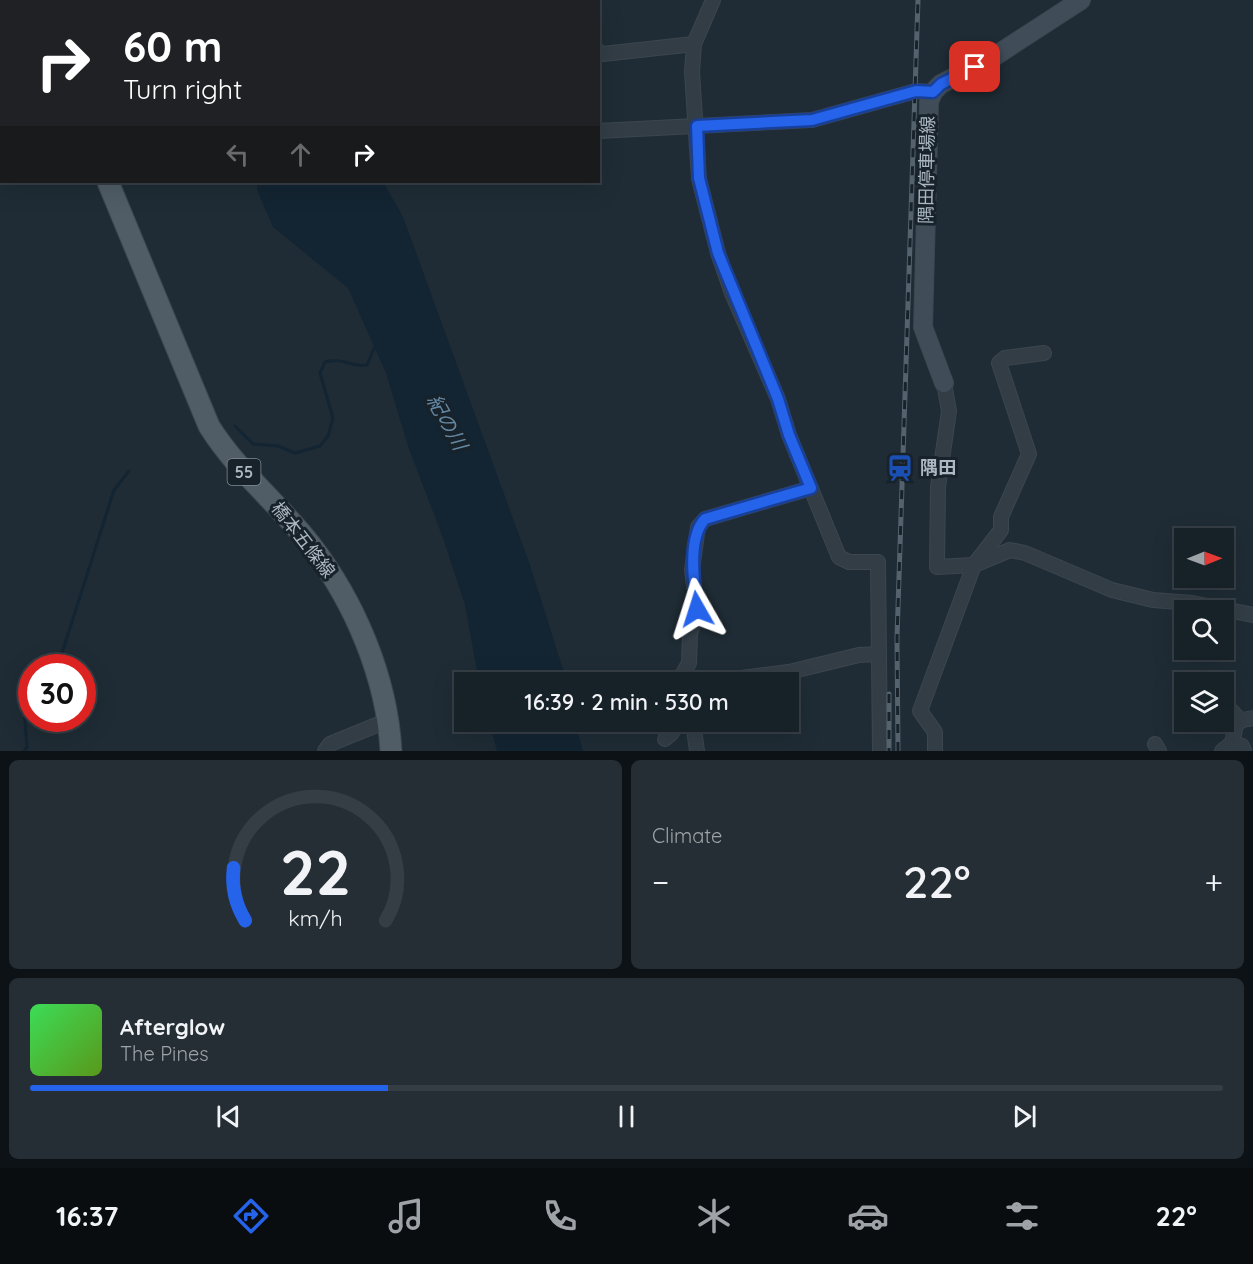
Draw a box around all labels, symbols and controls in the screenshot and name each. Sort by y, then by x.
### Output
text: 60 m [123,20,223,73]
icon: right [24,24,102,102]
pin [949,41,1000,92]
icon: arrive [958,50,991,83]
text: Turn right [123,72,242,106]
street label: 隅田停車場線 [914,116,939,224]
icon: left [221,138,254,171]
icon: ahead [284,138,317,171]
icon: right [347,138,380,171]
water label: 紀の川 [422,389,474,456]
station icon: 隅田 [885,453,915,483]
place label: 隅田 [920,456,956,479]
road number: 55 [228,459,260,485]
street label: 橋本五條線 [267,497,340,582]
north arrow [1174,528,1234,588]
map controls [1174,528,1234,732]
position arrow [665,577,729,641]
button: search [1174,600,1234,660]
speed limit sign: 30 [18,654,96,732]
button: layers [1174,672,1234,732]
text: 16:39 · 2 min · 530 m [524,688,729,716]
text: Climate [652,823,722,848]
text: 22 [280,833,351,911]
text: 22° [903,853,971,909]
text: − [652,861,669,902]
text: + [1204,861,1223,902]
text: km/h [288,906,343,932]
text: Afterglow [120,1013,225,1041]
text: The Pines [120,1041,209,1066]
icon: previous [212,1100,245,1133]
icon: pause [610,1100,643,1133]
icon: next [1008,1100,1041,1133]
icon: directions [230,1195,272,1237]
icon: music [385,1195,427,1237]
icon: phone [539,1195,581,1237]
icon: climate [693,1195,735,1237]
icon: car [847,1195,889,1237]
icon: filters [1001,1195,1043,1237]
text: 16:37 [56,1199,118,1233]
text: 22° [1156,1199,1197,1233]

